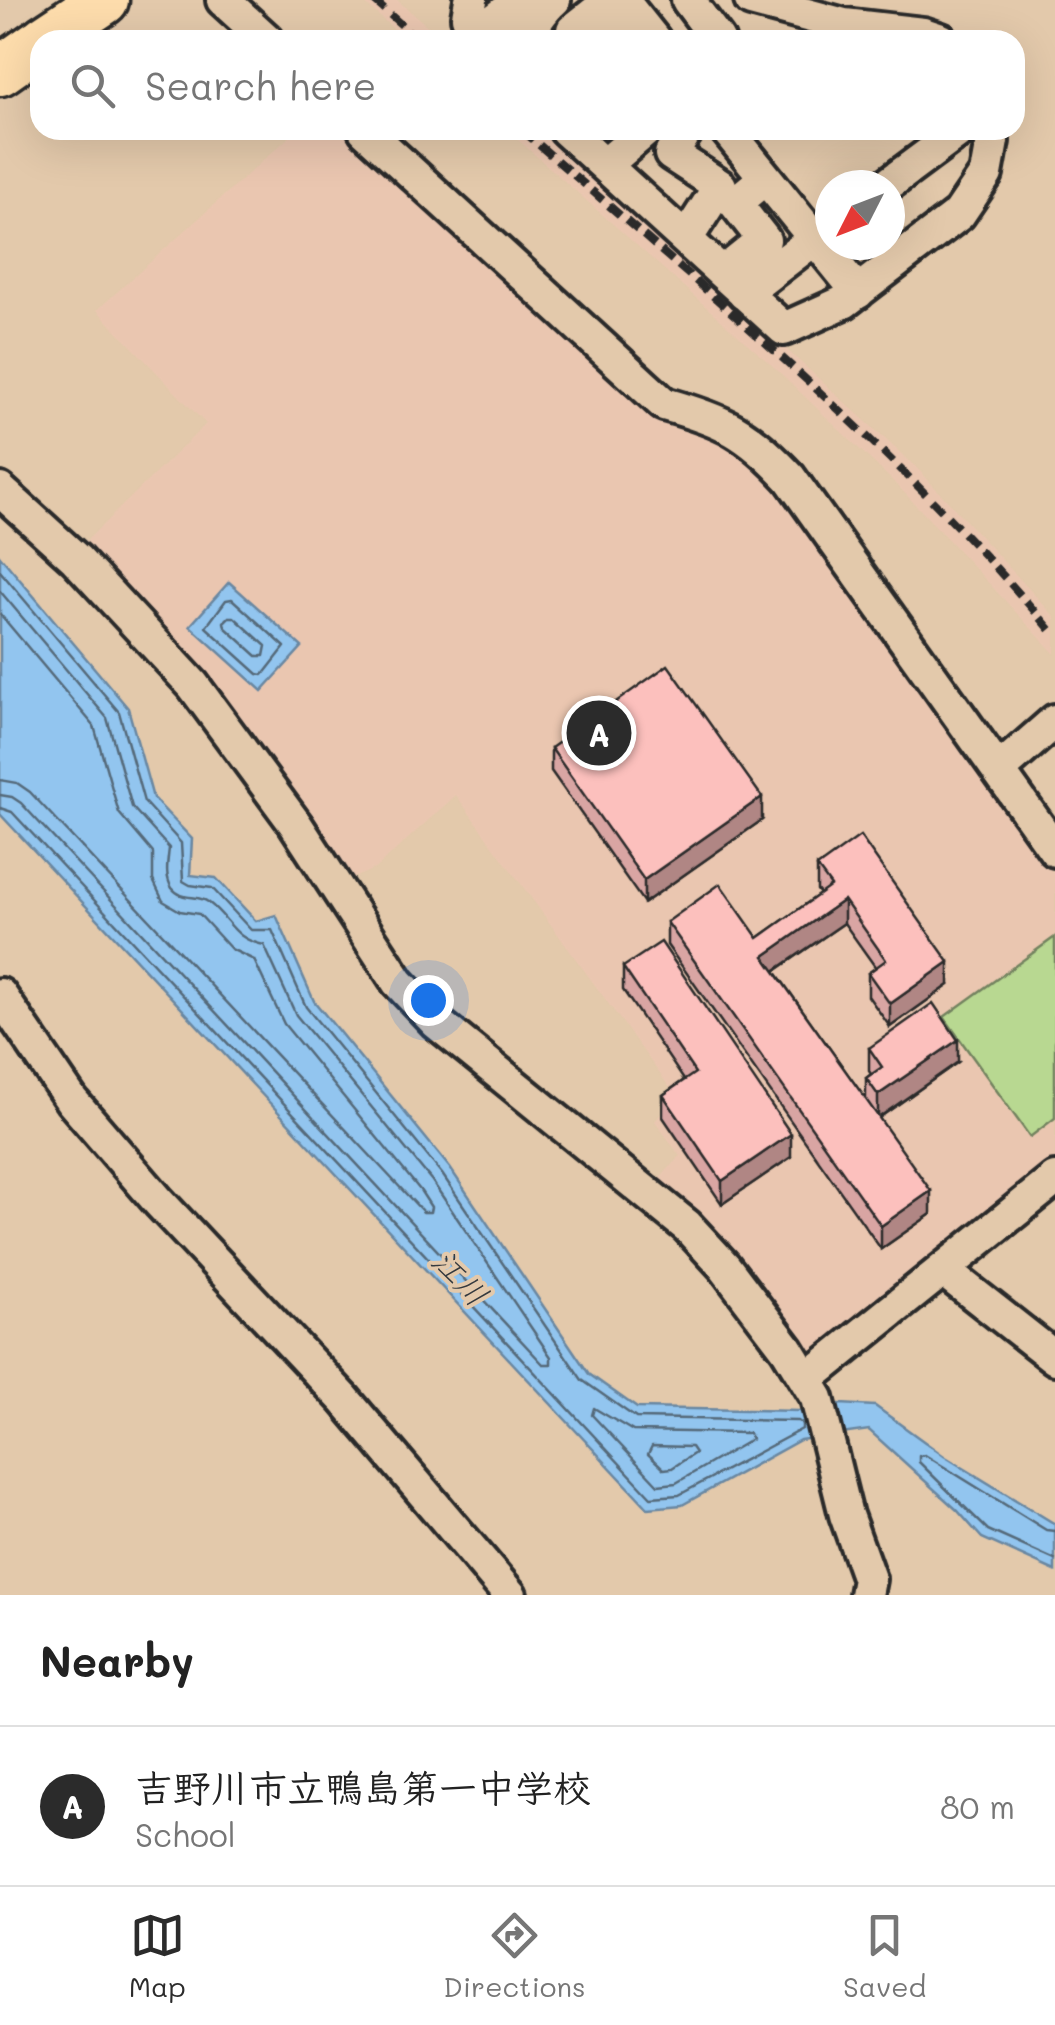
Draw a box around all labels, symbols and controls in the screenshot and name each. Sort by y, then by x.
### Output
search box [30,30,1025,140]
icon: search [65,58,120,113]
text: Search here [145,60,376,110]
north arrow [815,170,905,260]
pin: A [566,696,632,770]
your location [403,975,454,1026]
water label: 江川 [424,1239,499,1314]
text: Nearby [40,1633,194,1688]
text: 吉野川市立鴨島第一中学校 [135,1762,591,1812]
text: A [61,1785,84,1827]
text: 80 m [940,1785,1015,1827]
text: School [135,1813,236,1855]
tab: Map [129,1908,186,2004]
tab: Directions [443,1908,586,2004]
tab: Saved [843,1908,926,2004]

